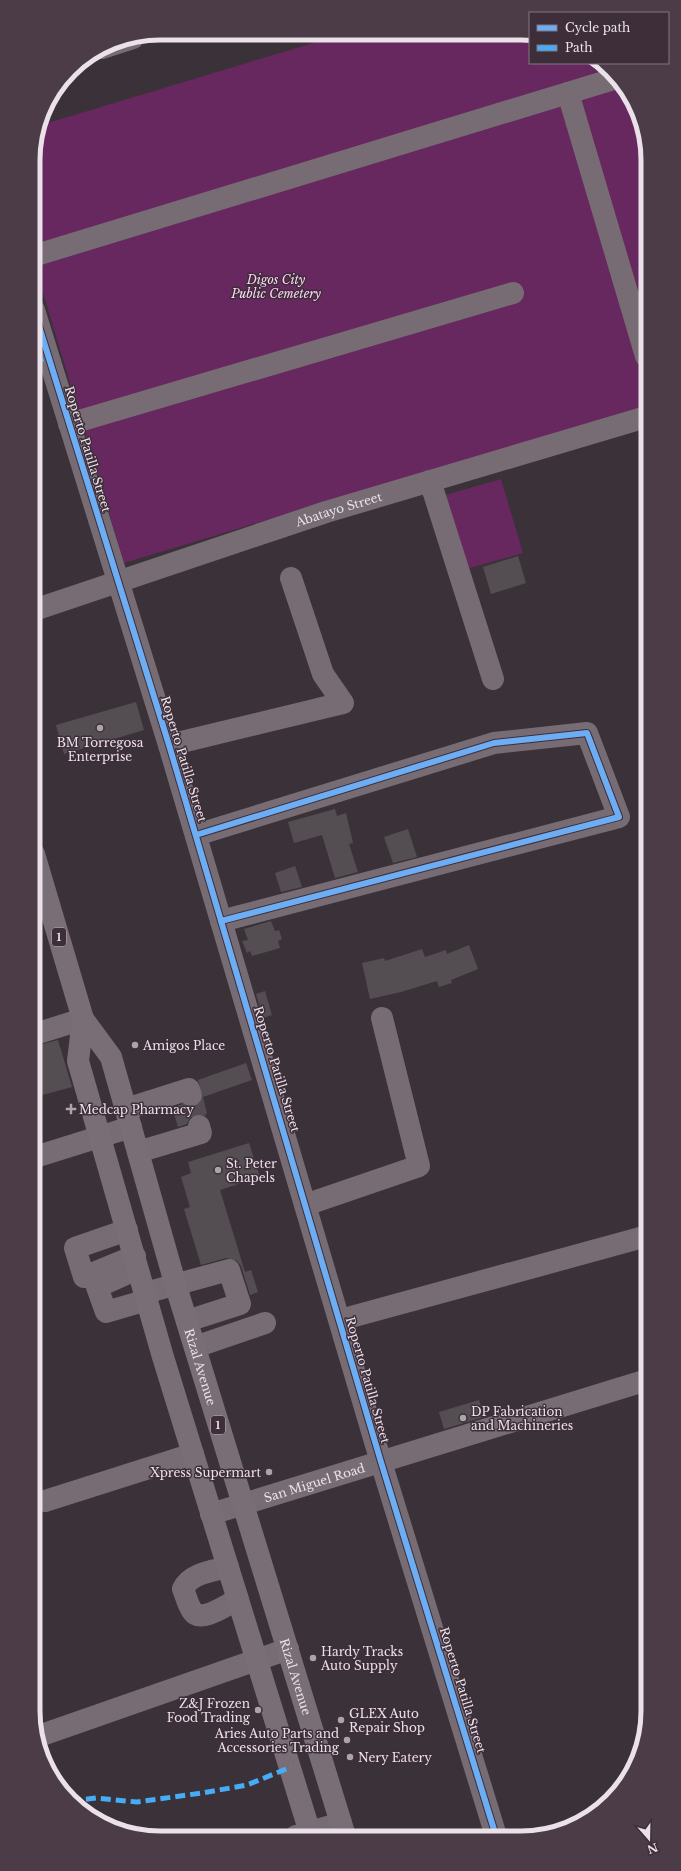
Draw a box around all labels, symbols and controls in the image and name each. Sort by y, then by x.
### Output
legend [529,12,669,64]
text: Cycle path [565,20,630,35]
text: Path [565,40,593,55]
park label: Digos City Public Cemetery [230,272,322,301]
street label: Roperto Patilla Street [62,384,114,514]
street label: Abatayo Street [293,488,384,530]
street label: Roperto Patilla Street [158,694,210,824]
marker: BM Torregosa Enterprise [95,723,105,733]
place label: BM Torregosa Enterprise [57,735,144,764]
road number: 1 [52,928,66,946]
street label: Roperto Patilla Street [251,1004,303,1134]
place label: Amigos Place [142,1038,225,1053]
marker: Amigos Place [130,1040,140,1050]
place label: Medcap Pharmacy [79,1102,194,1117]
marker: Medcap Pharmacy [66,1104,76,1114]
place label: St. Peter Chapels [226,1156,277,1185]
marker: St. Peter Chapels [213,1165,223,1175]
street label: Roperto Patilla Street [343,1315,393,1445]
street label: Rizal Avenue [182,1327,220,1407]
place label: DP Fabrication and Machineries [471,1404,573,1433]
marker: DP Fabrication and Machineries [458,1413,468,1423]
road number: 1 [211,1416,225,1434]
street label: San Miguel Road [262,1460,367,1505]
place label: Xpress Supermart [150,1465,261,1480]
marker: Xpress Supermart [264,1467,274,1477]
street label: Roperto Patilla Street [437,1625,489,1755]
street label: Rizal Avenue [277,1636,315,1717]
place label: Hardy Tracks Auto Supply [320,1644,403,1673]
marker: Hardy Tracks Auto Supply [308,1653,318,1663]
place label: Z&J Frozen Food Trading [167,1696,251,1725]
marker: Z&J Frozen Food Trading [253,1705,263,1715]
place label: GLEX Auto Repair Shop [349,1706,425,1735]
marker: GLEX Auto Repair Shop [336,1715,346,1725]
place label: Aries Auto Parts and Accessories Trading [214,1726,340,1755]
marker: Aries Auto Parts and Accessories Trading [342,1735,352,1745]
place label: Nery Eatery [358,1750,432,1765]
marker: Nery Eatery [345,1752,355,1762]
north arrow [629,1819,669,1859]
text: N [645,1840,660,1857]

